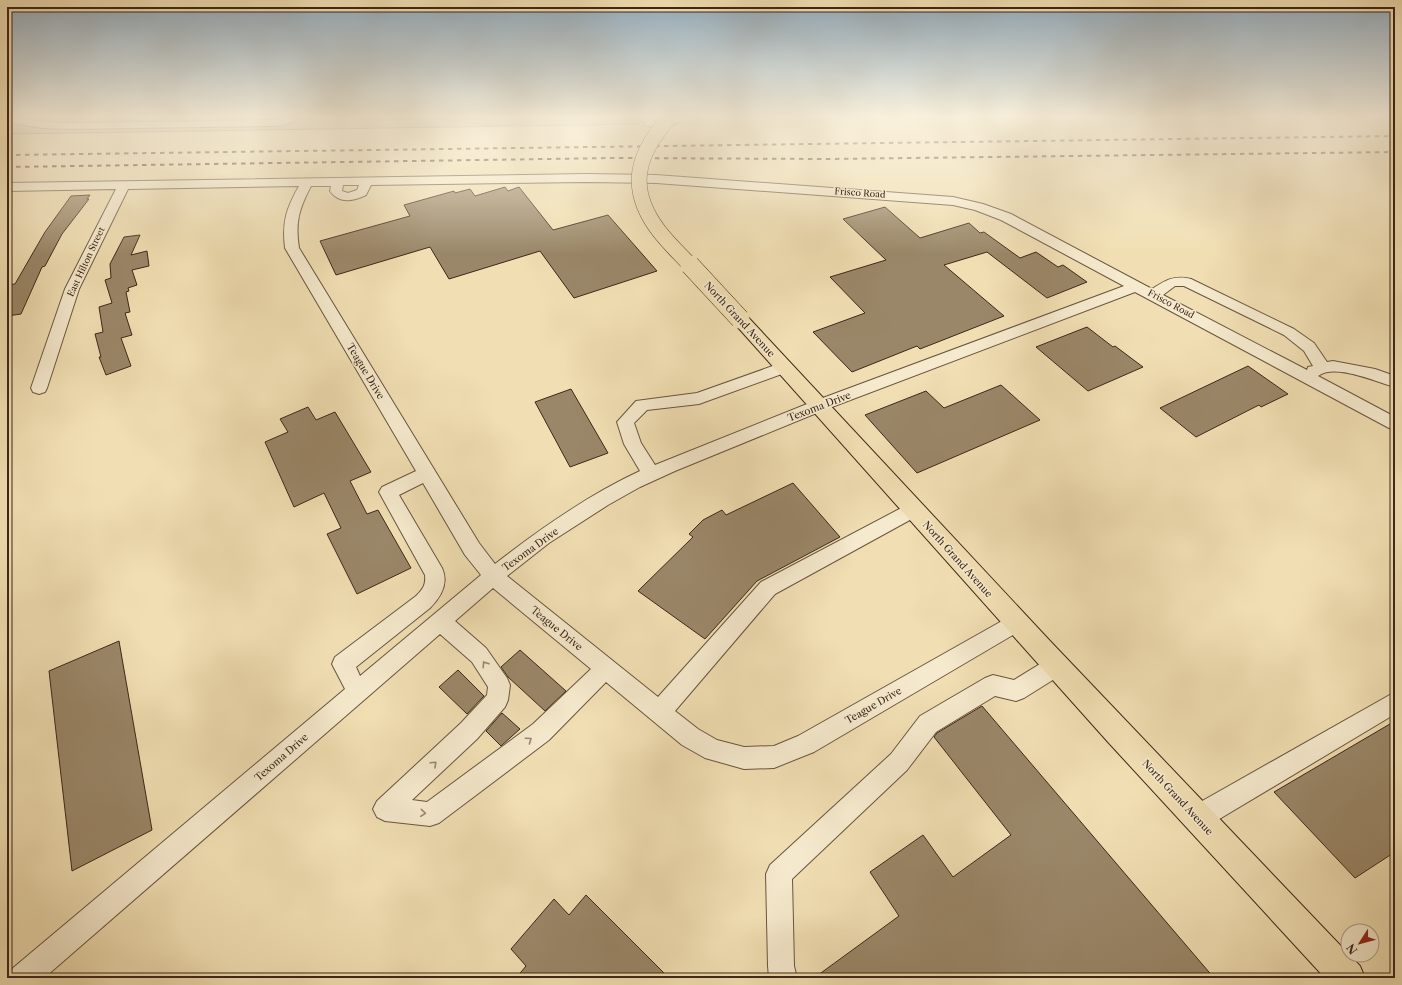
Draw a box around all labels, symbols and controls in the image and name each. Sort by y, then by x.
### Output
street label: Frisco Road [834,185,886,200]
street label: East Hilton Street [65,224,107,298]
street label: North Grand Avenue [701,279,778,360]
street label: Frisco Road [1146,287,1197,321]
street label: Teague Drive [344,341,388,402]
street label: Texoma Drive [786,388,853,424]
street label: North Grand Avenue [920,518,996,601]
street label: Texoma Drive [500,524,561,574]
street label: Teague Drive [528,603,586,654]
one-way arrow [483,661,490,668]
street label: Teague Drive [843,684,904,727]
street label: Texoma Drive [252,730,311,784]
one-way arrow [525,738,532,745]
street label: North Grand Avenue [1139,757,1216,838]
one-way arrow [429,761,437,768]
one-way arrow [420,808,426,817]
north arrow [1340,923,1380,963]
text: N [1343,941,1360,957]

